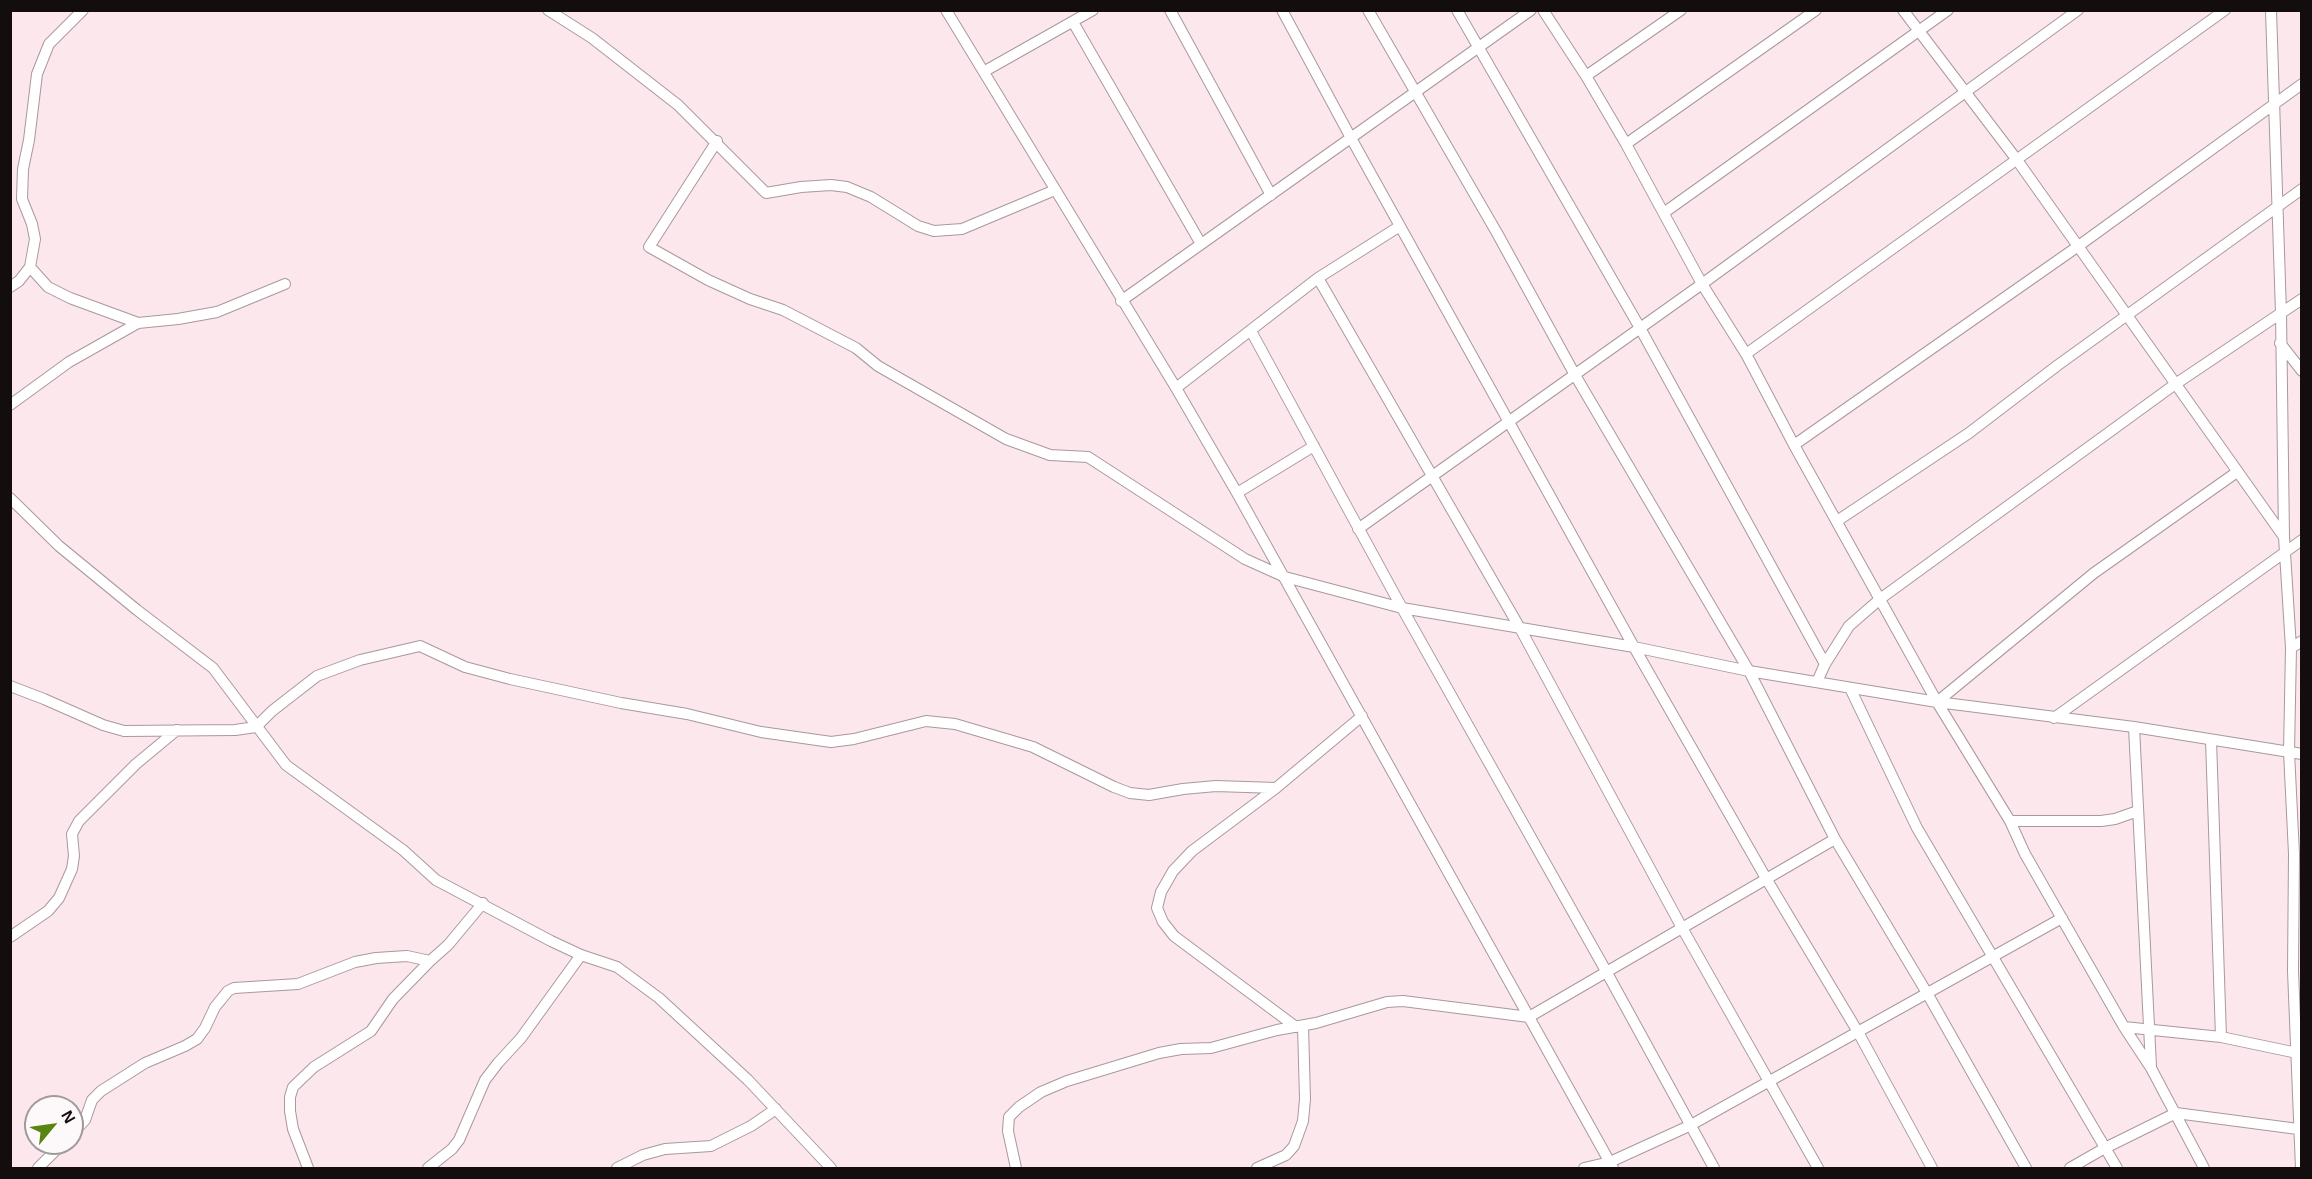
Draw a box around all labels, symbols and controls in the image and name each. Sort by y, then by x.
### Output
north arrow [24,1095,84,1155]
text: N [58,1108,79,1126]

